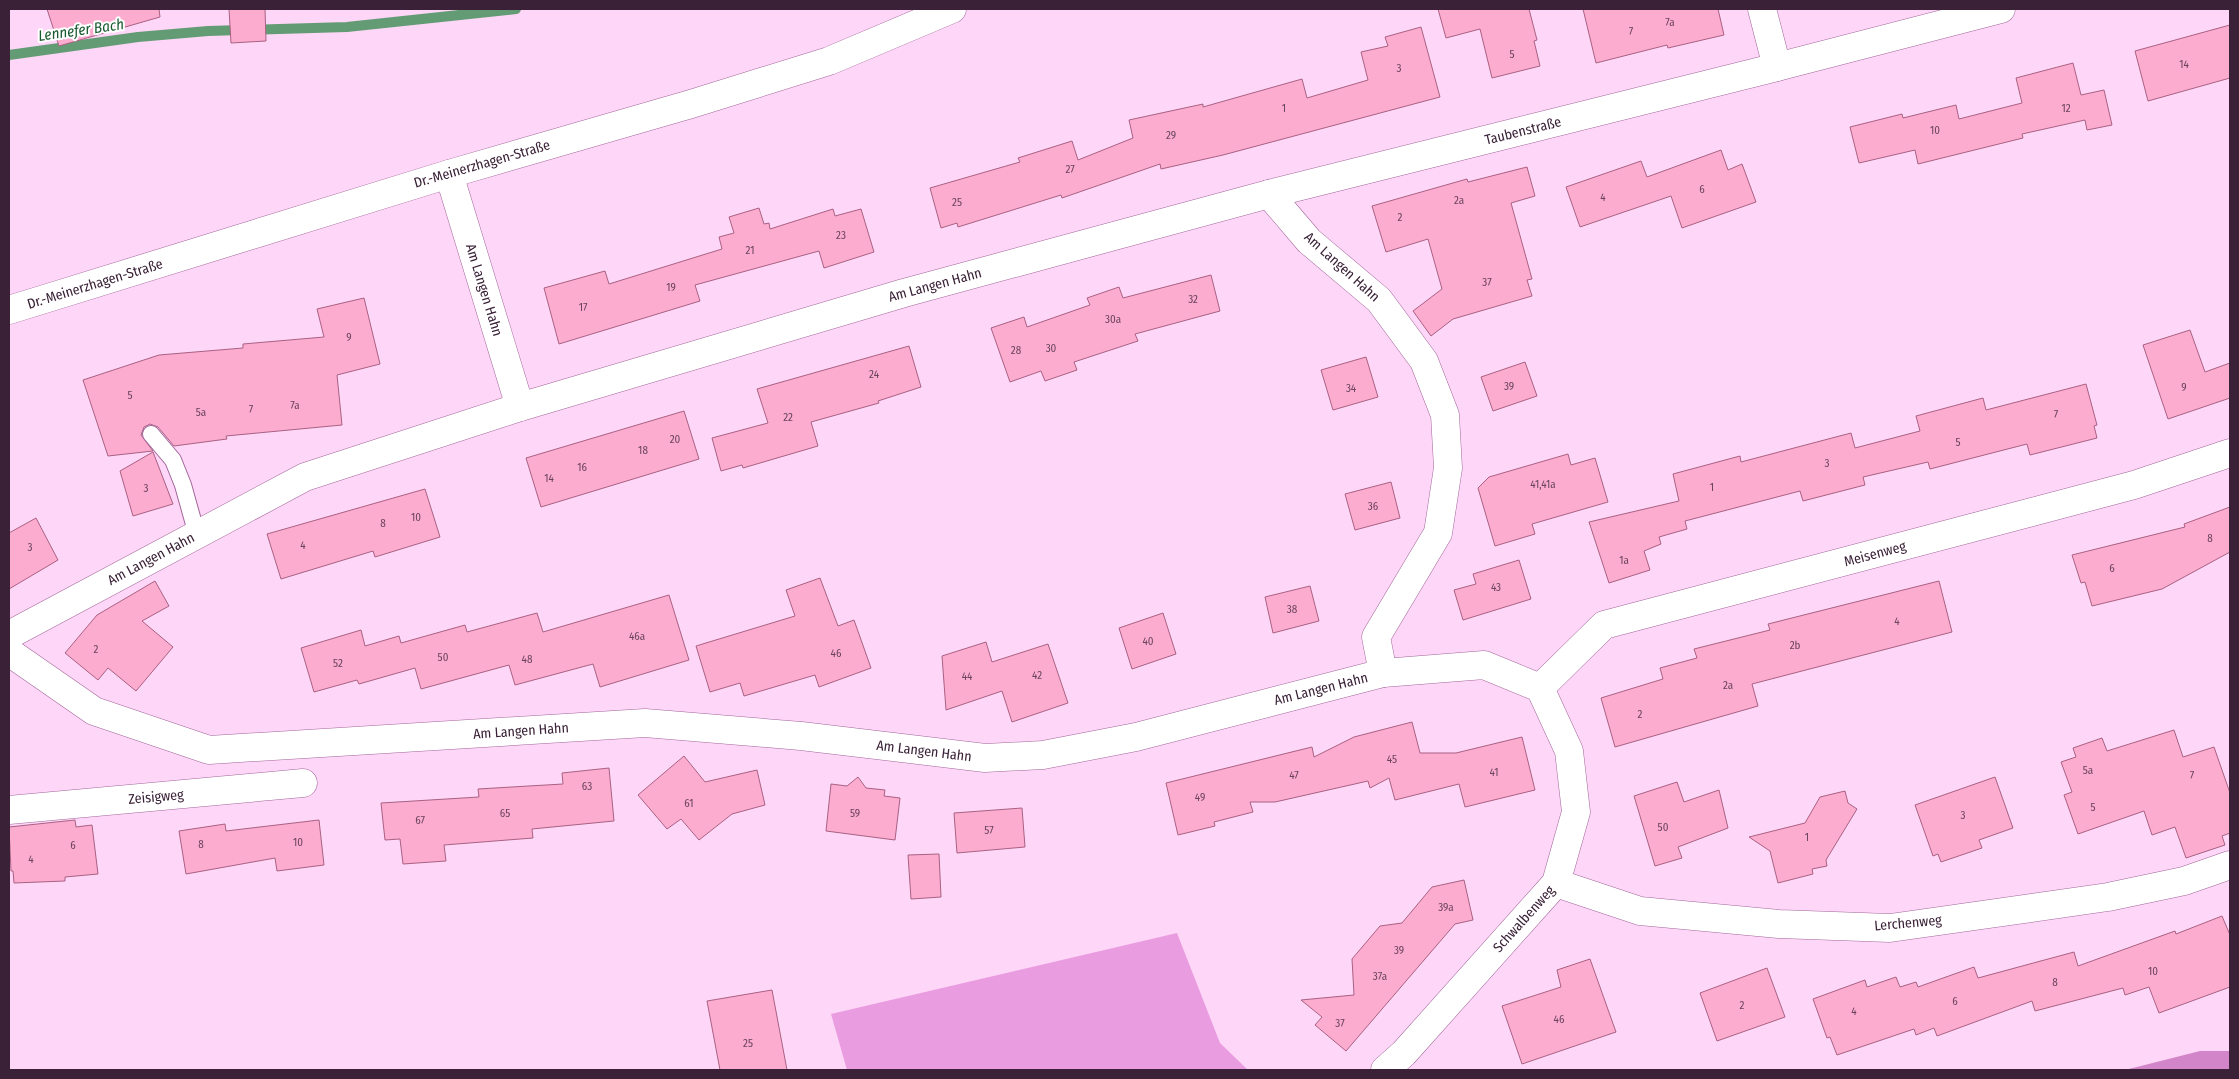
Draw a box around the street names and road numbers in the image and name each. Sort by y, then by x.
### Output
street label: Taubenstraße [1483,113,1563,149]
street label: Dr.-Meinerzhagen-Straße [412,136,552,192]
street label: Am Langen Hahn [1301,229,1383,305]
street label: Am Langen Hahn [462,242,506,338]
street label: Dr.-Meinerzhagen-Straße [25,255,165,313]
street label: Am Langen Hahn [887,264,983,306]
street label: Am Langen Hahn [105,529,197,589]
street label: Meisenweg [1842,537,1908,570]
street label: Am Langen Hahn [1272,669,1370,709]
street label: Am Langen Hahn [473,719,569,743]
street label: Am Langen Hahn [875,737,973,765]
street label: Zeisigweg [128,786,185,808]
street label: Schwalbenweg [1490,882,1559,956]
street label: Lerchenweg [1874,912,1943,934]

